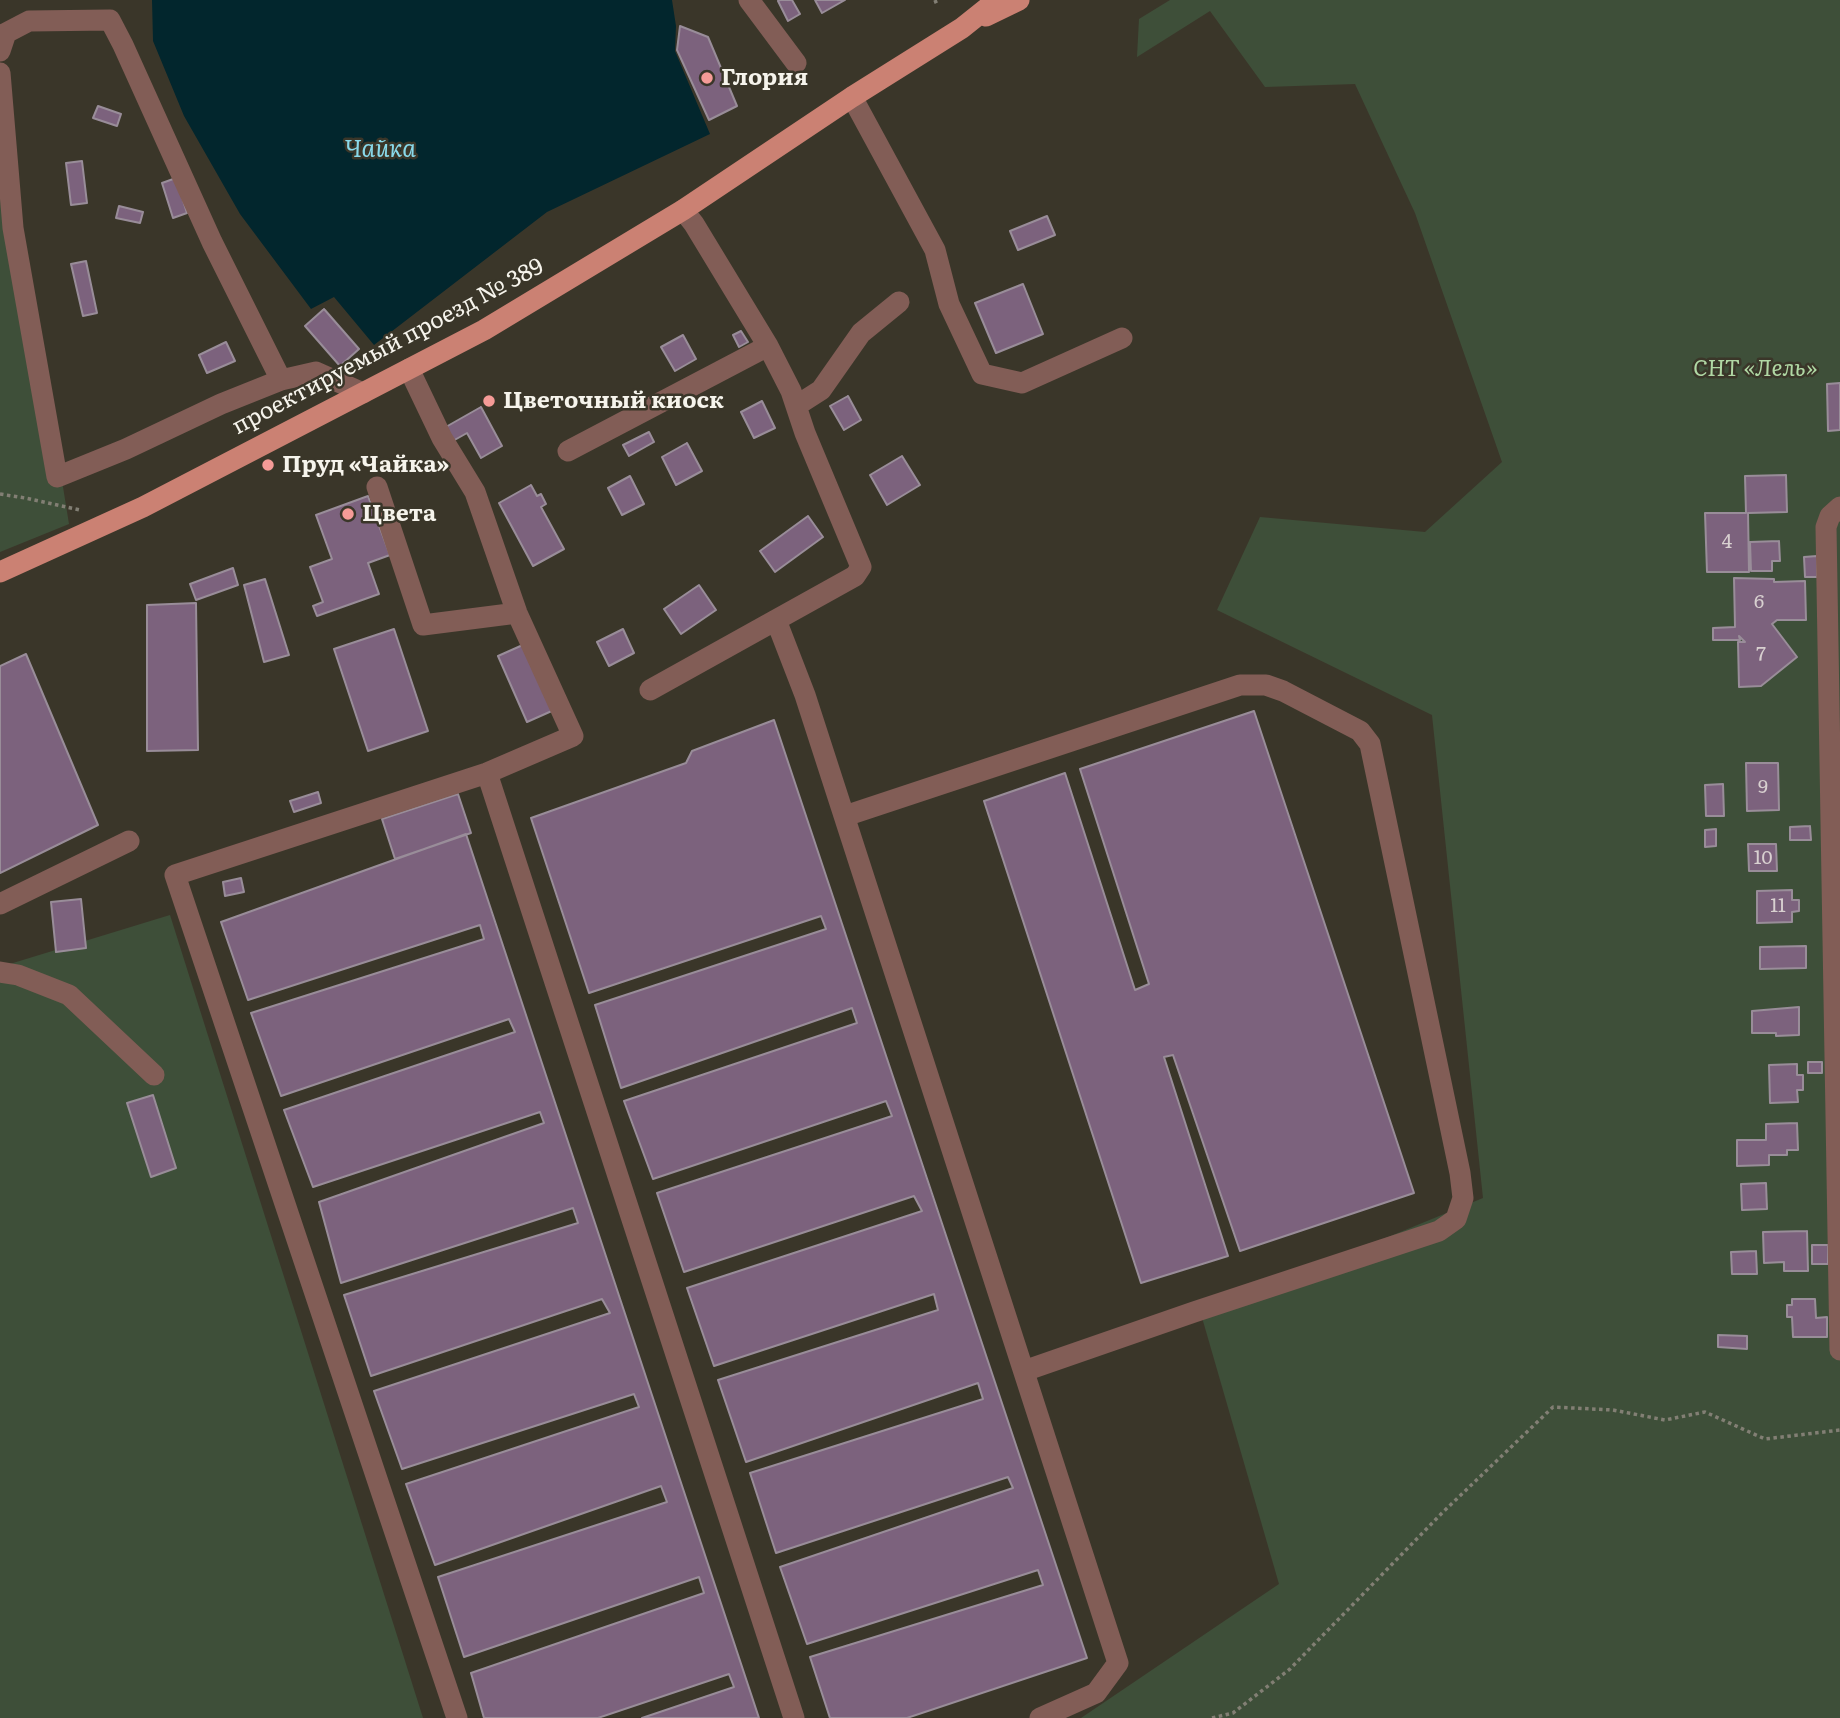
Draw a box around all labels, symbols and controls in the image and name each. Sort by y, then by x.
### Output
place label: Глория [721,64,808,92]
marker: Глория [699,70,715,86]
water label: Чайка [344,136,416,164]
street label: проектируемый проезд № 389 [228,253,548,441]
park label: СНТ «Лель» [1693,355,1817,383]
place label: Цветочный киоск [503,387,724,415]
marker: Цветочный киоск [481,393,497,409]
place label: Пруд «Чайка» [282,451,449,479]
marker: Пруд «Чайка» [260,457,276,473]
place label: Цвета [362,500,436,528]
marker: Цвета [340,506,356,522]
house number: 4 [1722,531,1732,553]
house number: 6 [1754,591,1764,613]
house number: 7 [1756,643,1766,665]
house number: 9 [1758,776,1768,798]
house number: 10 [1754,847,1772,869]
house number: 11 [1770,895,1786,917]

